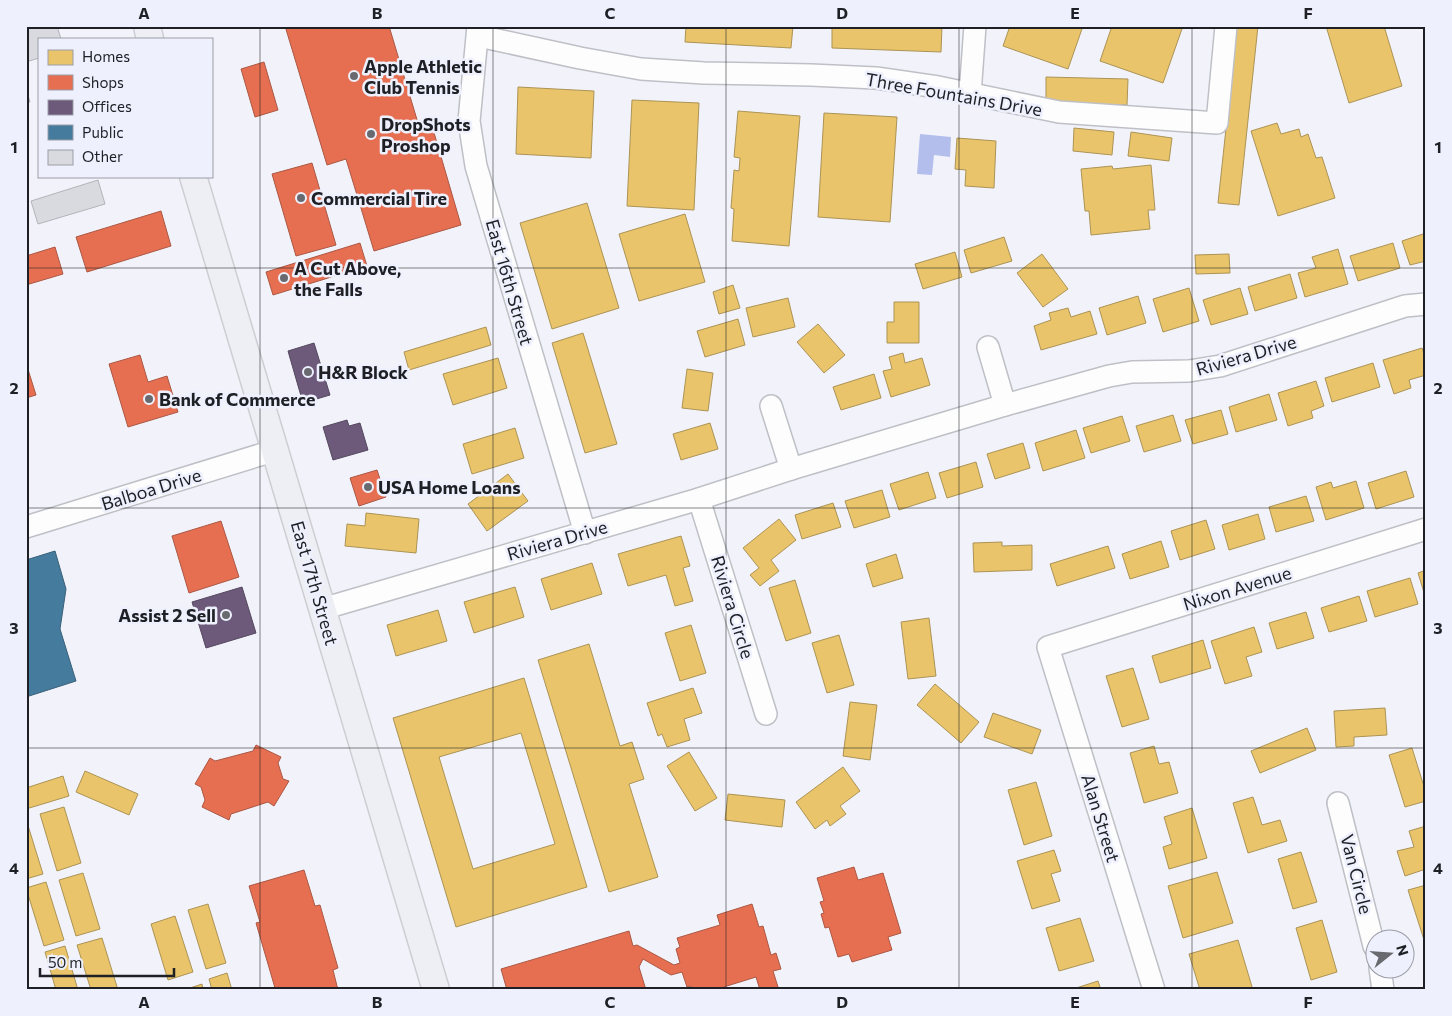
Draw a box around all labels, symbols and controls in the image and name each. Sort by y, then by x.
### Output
text: A [138,3,150,22]
text: B [372,3,383,22]
text: C [605,3,616,22]
text: D [836,3,848,22]
text: E [1070,3,1080,22]
text: F [1303,3,1313,22]
legend [38,38,212,178]
text: Homes [82,47,130,65]
place label: Apple Athletic Club Tennis [364,55,482,98]
street label: Three Fountains Drive [864,68,1044,120]
marker: Apple Athletic Club Tennis [348,70,360,82]
text: Shops [82,73,124,91]
text: Offices [82,97,132,115]
place label: DropShots Proshop [381,113,471,156]
text: Public [82,123,124,141]
marker: DropShots Proshop [365,128,377,140]
text: 1 [10,137,18,156]
text: 1 [1434,137,1442,156]
text: Other [82,147,123,165]
place label: Commercial Tire [311,187,447,209]
marker: Commercial Tire [295,192,307,204]
street label: East 16th Street [482,217,538,347]
place label: A Cut Above, the Falls [294,257,401,300]
marker: A Cut Above, the Falls [278,272,290,284]
street label: Riviera Drive [1193,330,1299,380]
place label: H&R Block [318,361,408,383]
marker: H&R Block [302,366,314,378]
text: 2 [9,378,19,397]
text: 2 [1433,378,1443,397]
place label: Bank of Commerce [159,388,315,410]
marker: Bank of Commerce [143,393,155,405]
street label: Balboa Drive [98,463,204,515]
place label: USA Home Loans [378,476,521,498]
marker: USA Home Loans [362,481,374,493]
street label: Riviera Drive [504,515,610,565]
street label: East 17th Street [287,518,343,648]
street label: Riviera Circle [707,553,759,661]
street label: Nixon Avenue [1180,561,1294,615]
place label: Assist 2 Sell [118,604,216,626]
marker: Assist 2 Sell [220,609,232,621]
text: 3 [9,618,19,637]
text: 3 [1433,618,1443,637]
street label: Alan Street [1077,771,1125,865]
street label: Van Circle [1336,832,1378,916]
text: 4 [9,858,19,877]
text: 4 [1433,858,1443,877]
north arrow [1364,928,1414,978]
text: N [1393,943,1413,958]
scale bar [40,946,174,978]
text: 50 m [48,953,82,971]
text: A [138,992,150,1011]
text: B [372,992,383,1011]
text: C [605,992,616,1011]
text: D [836,992,848,1011]
text: E [1070,992,1080,1011]
text: F [1303,992,1313,1011]

